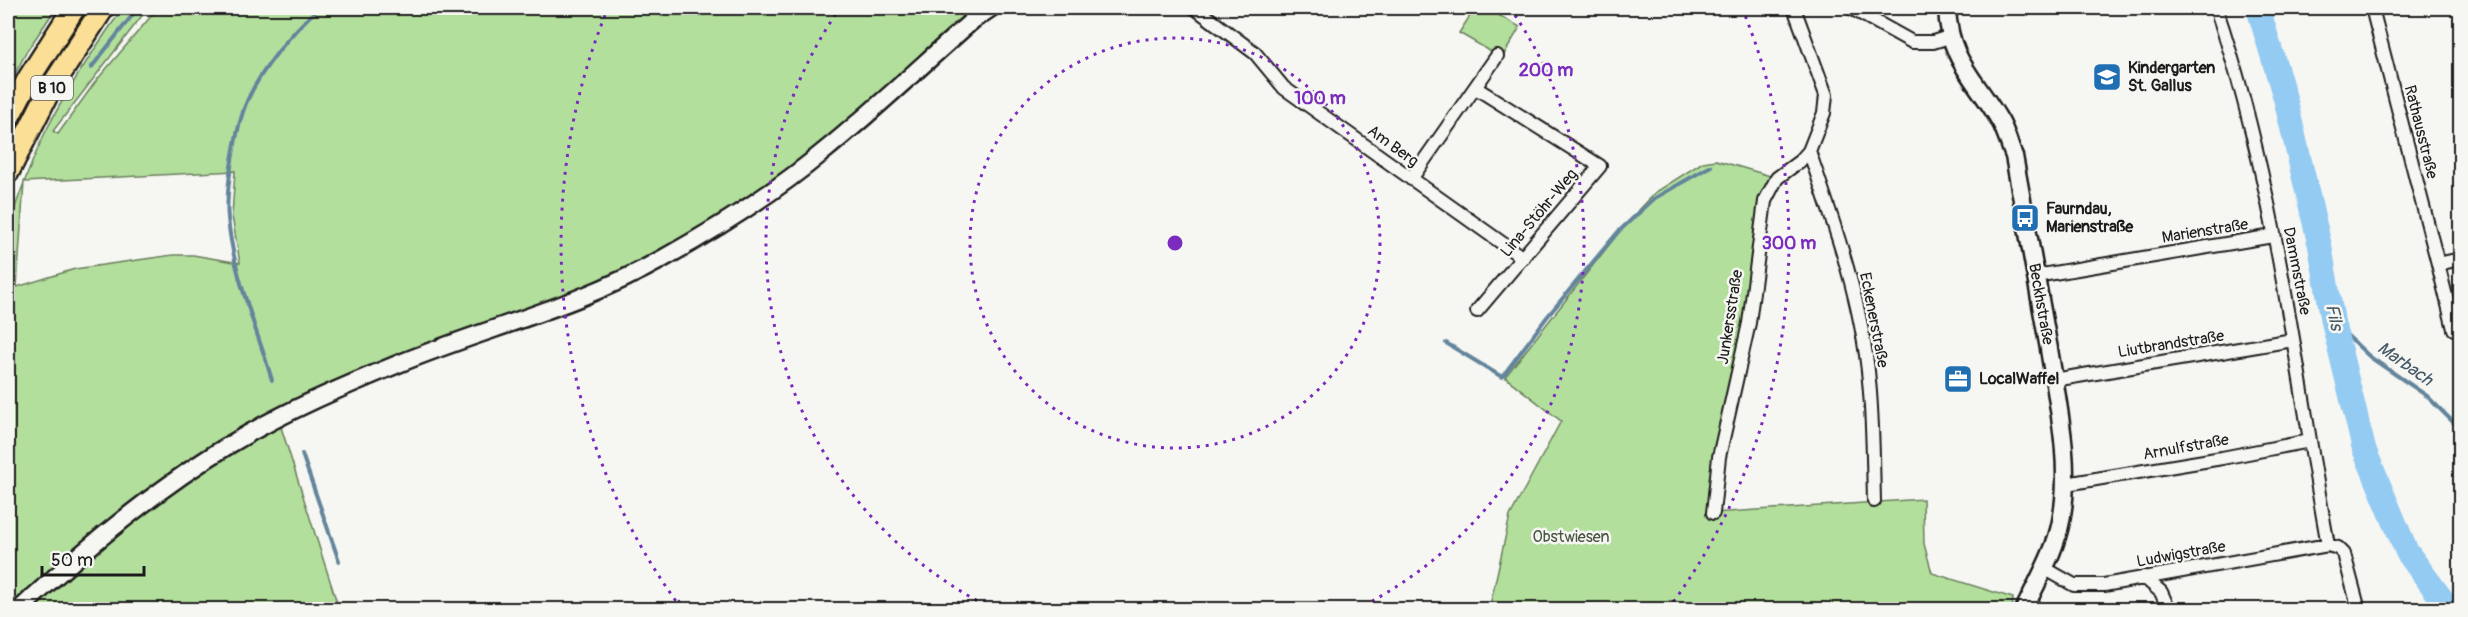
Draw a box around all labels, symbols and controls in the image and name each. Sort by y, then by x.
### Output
place label: Kindergarten St. Gallus [2128,58,2215,96]
text: 200 m [1519,59,1573,82]
school or university icon: Kindergarten St. Gallus [2091,61,2123,93]
road number: B 10 [31,76,73,100]
street label: Rathausstraße [2400,83,2442,181]
text: 100 m [1294,87,1346,110]
street label: Am Berg [1363,121,1423,171]
street label: Lina-Stöhr-Weg [1496,165,1582,261]
place label: Faurndau, Marienstraße [2046,199,2134,237]
bus stop icon: Faurndau, Marienstraße [2009,202,2041,234]
street label: Marienstraße [2160,214,2250,248]
street label: Dammstraße [2279,225,2315,317]
text: 300 m [1762,232,1816,255]
centre of rings [1165,233,1185,253]
street label: Beckhstraße [2024,262,2058,347]
street label: Junkersstraße [1713,268,1747,366]
street label: Eckenerstraße [1855,271,1893,369]
water label: Fils [2320,302,2349,334]
street label: Liutbrandstraße [2117,326,2226,362]
water label: Marbach [2373,337,2438,392]
office icon: LocalWaffel [1942,363,1974,395]
place label: LocalWaffel [1979,369,2059,389]
street label: Arnulfstraße [2141,430,2231,464]
park label: Obstwiesen [1533,527,1609,547]
street label: Ludwigstraße [2135,536,2227,572]
scale bar [42,539,144,577]
text: 50 m [51,549,93,572]

